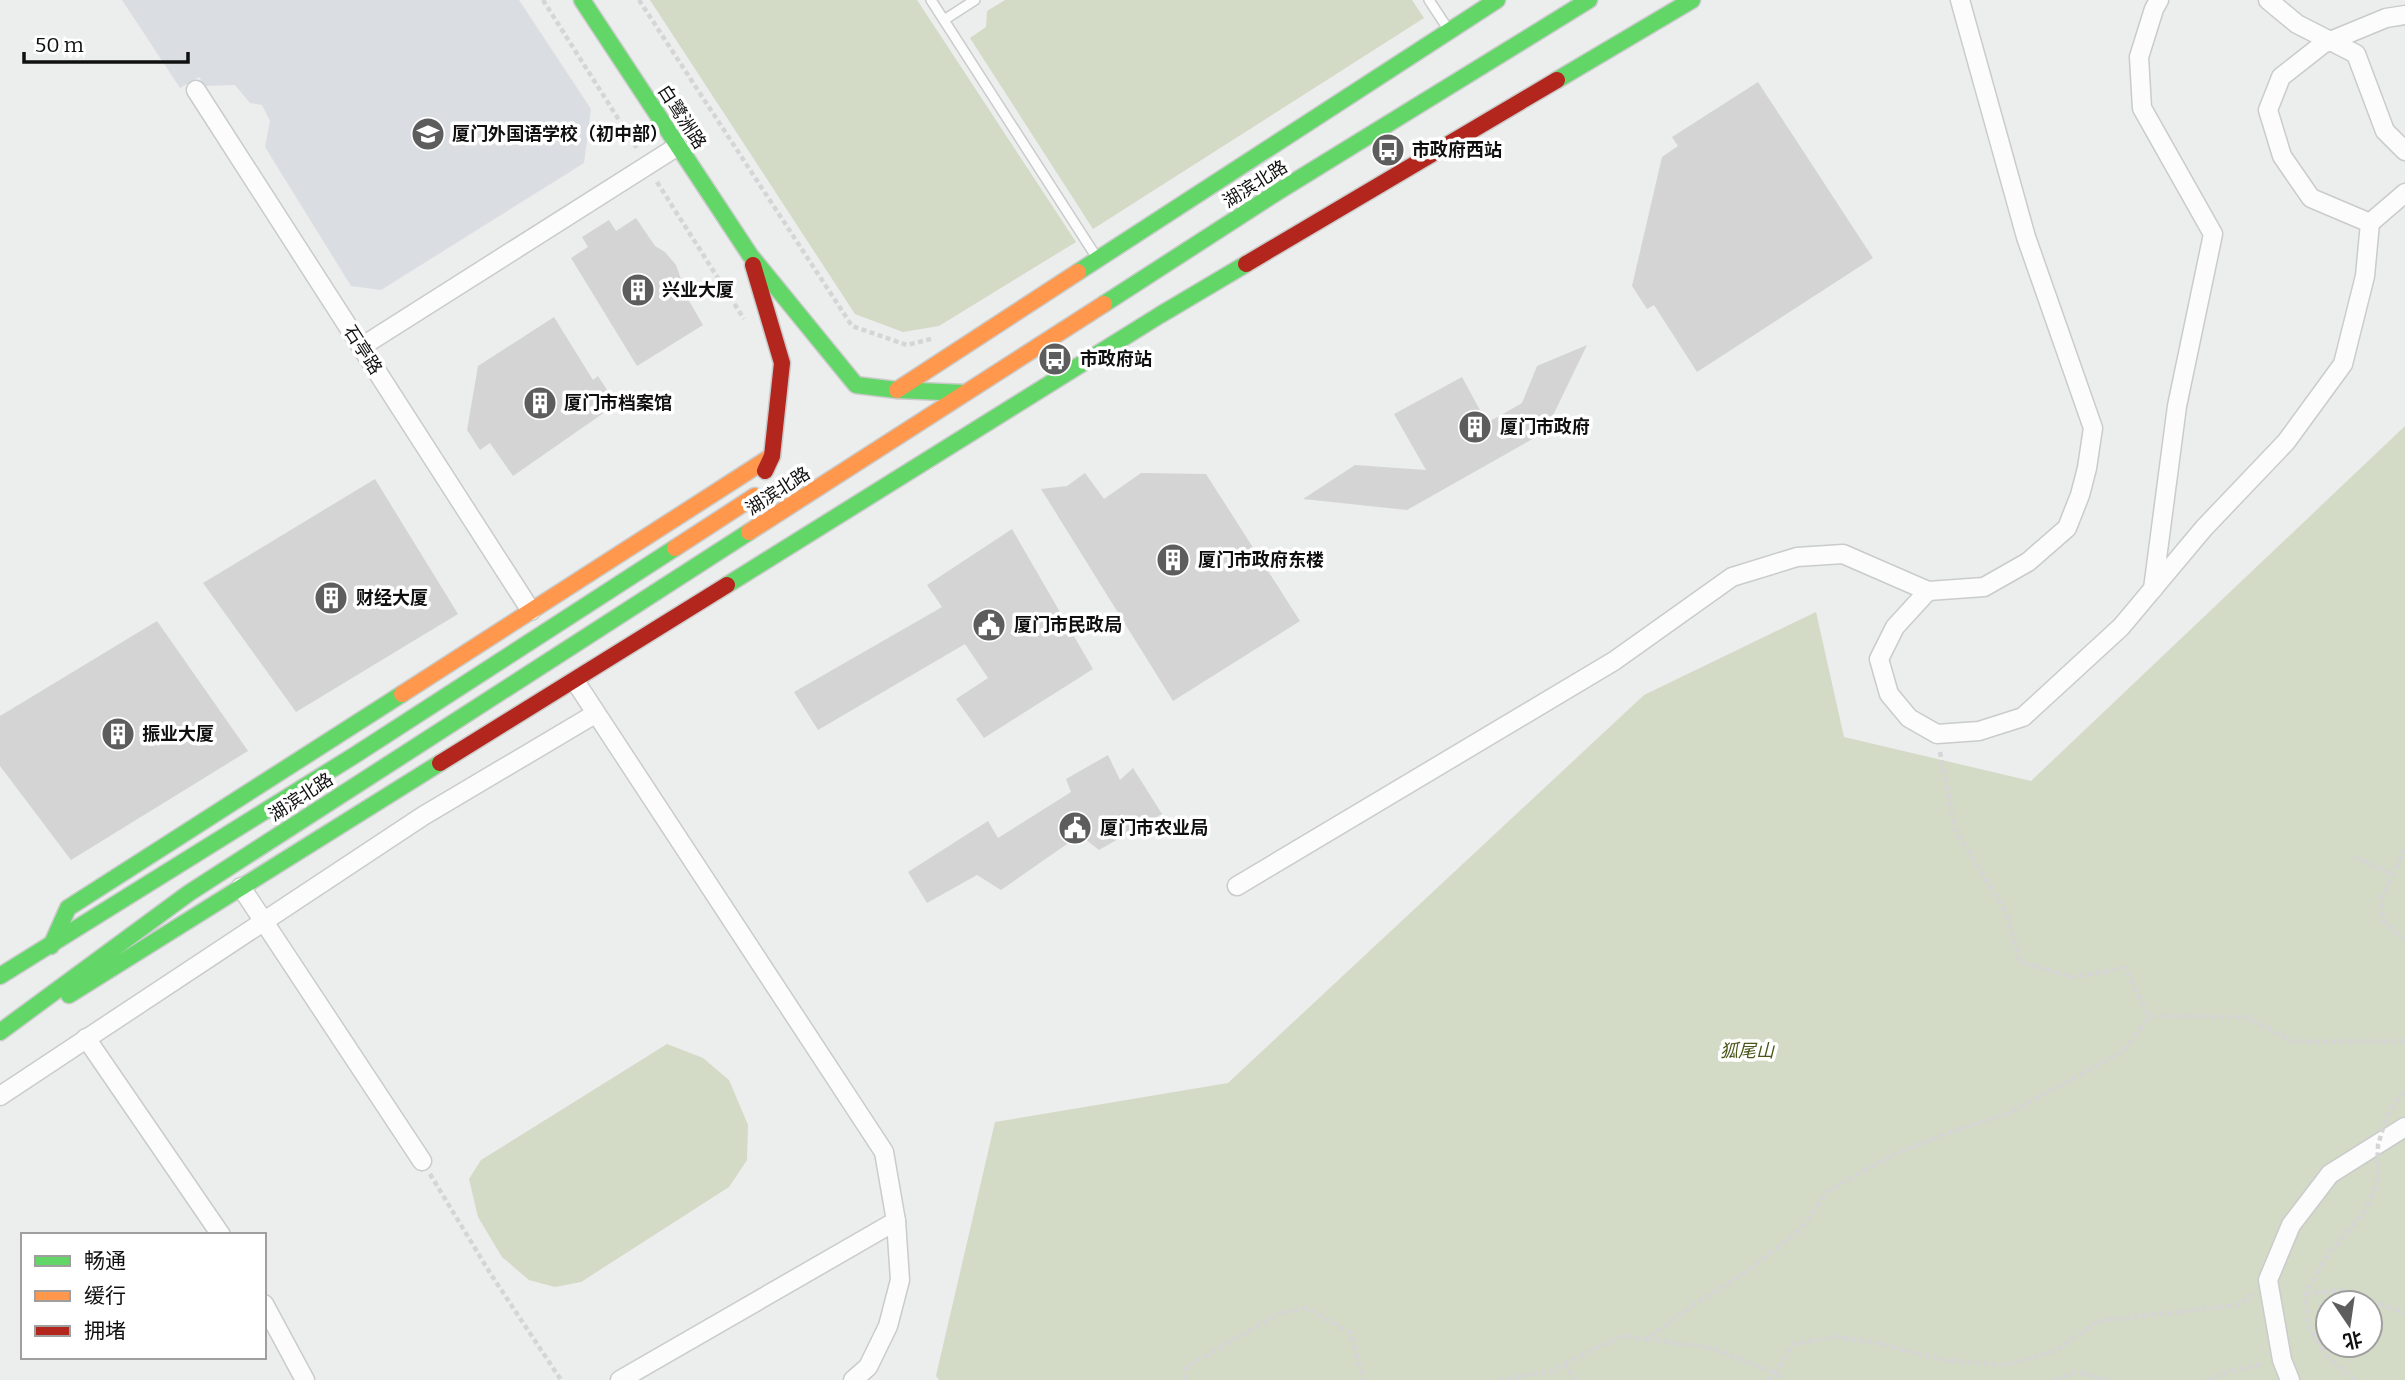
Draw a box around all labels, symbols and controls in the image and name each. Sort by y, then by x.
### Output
scale bar [24,21,189,65]
text: 50 m [35,32,84,58]
street label: 白鹭洲路 [653,81,711,153]
school or university icon: 厦门外国语学校（初中部） [409,115,447,153]
place label: 厦门外国语学校（初中部） [452,123,668,145]
bus stop icon: 市政府西站 [1369,131,1407,169]
place label: 市政府西站 [1412,139,1502,161]
street label: 湖滨北路 [1219,156,1291,212]
building icon: 兴业大厦 [619,271,657,309]
place label: 兴业大厦 [662,279,734,301]
street label: 石亭路 [339,321,387,379]
bus stop icon: 市政府站 [1036,340,1074,378]
place label: 市政府站 [1080,348,1152,370]
building icon: 厦门市档案馆 [521,384,559,422]
place label: 厦门市档案馆 [564,392,672,414]
building icon: 厦门市政府 [1456,408,1494,446]
place label: 厦门市政府 [1500,416,1590,438]
street label: 湖滨北路 [742,462,814,520]
building icon: 厦门市政府东楼 [1154,541,1192,579]
place label: 厦门市政府东楼 [1198,549,1324,571]
building icon: 财经大厦 [312,579,350,617]
place label: 财经大厦 [356,587,428,609]
public building icon: 厦门市民政局 [970,606,1008,644]
place label: 厦门市民政局 [1014,614,1122,636]
building icon: 振业大厦 [99,715,137,753]
place label: 振业大厦 [142,723,214,745]
street label: 湖滨北路 [265,768,337,826]
public building icon: 厦门市农业局 [1056,809,1094,847]
place label: 厦门市农业局 [1100,817,1208,839]
park label: 狐尾山 [1720,1040,1775,1062]
legend [21,1233,266,1359]
text: 畅通 [84,1248,126,1274]
text: 缓行 [84,1283,126,1309]
north arrow [2314,1289,2384,1359]
text: 拥堵 [84,1318,126,1344]
text: 北 [2341,1327,2365,1353]

